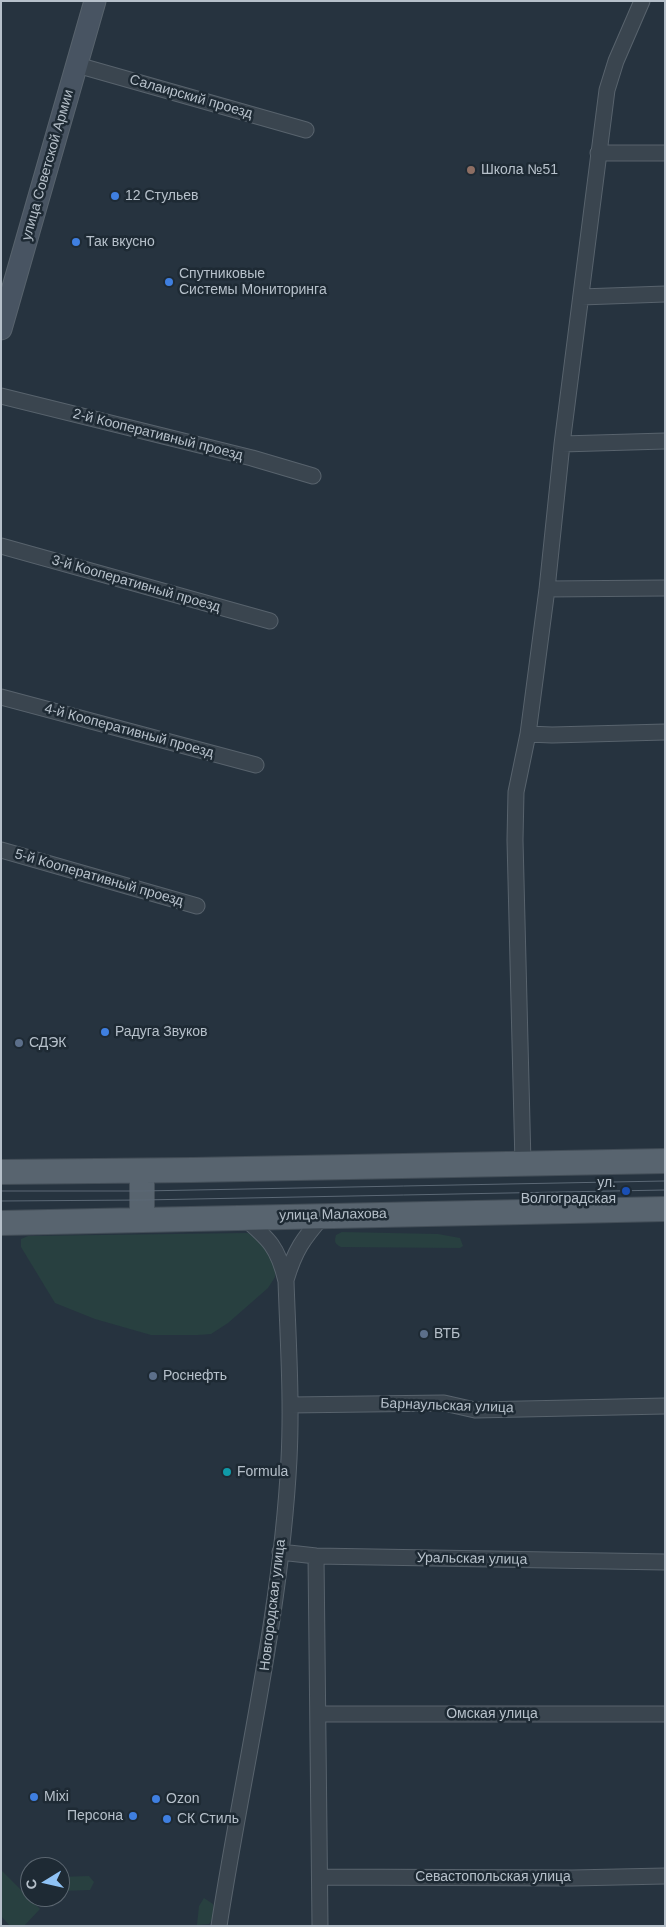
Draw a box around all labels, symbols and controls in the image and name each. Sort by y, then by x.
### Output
street label: Салаирский проезд [128,71,254,123]
street label: улица Советской Армии [18,88,78,242]
place label: Школа №51 [481,162,558,178]
marker: Школа №51 [465,164,477,176]
place label: 12 Стульев [125,188,199,204]
marker: 12 Стульев [109,190,121,202]
place label: Так вкусно [86,234,155,250]
marker: Так вкусно [70,236,82,248]
place label: Спутниковые Системы Мониторинга [179,266,327,298]
marker: Спутниковые Системы Мониторинга [163,276,175,288]
street label: 2-й Кооперативный проезд [71,406,245,464]
street label: 3-й Кооперативный проезд [50,552,222,616]
street label: 4-й Кооперативный проезд [42,700,216,762]
street label: 5-й Кооперативный проезд [13,846,185,910]
place label: Радуга Звуков [115,1024,207,1040]
marker: Радуга Звуков [99,1026,111,1038]
place label: СДЭК [29,1035,67,1051]
marker: СДЭК [13,1037,25,1049]
place label: ул. Волгоградская [521,1175,616,1208]
marker: ул. Волгоградская [620,1185,632,1197]
street label: улица Малахова [279,1206,387,1224]
place label: ВТБ [434,1326,460,1342]
marker: ВТБ [418,1328,430,1340]
place label: Роснефть [163,1368,227,1384]
marker: Роснефть [147,1370,159,1382]
street label: Барнаульская улица [380,1395,514,1417]
place label: Formula [237,1464,288,1480]
marker: Formula [221,1466,233,1478]
street label: Новгородская улица [257,1538,289,1672]
street label: Уральская улица [417,1550,527,1568]
street label: Омская улица [446,1706,538,1722]
place label: Mixi [44,1789,69,1805]
marker: Mixi [28,1791,40,1803]
place label: Ozon [166,1791,199,1807]
marker: Ozon [150,1793,162,1805]
place label: Персона [67,1808,123,1824]
marker: Персона [127,1810,139,1822]
place label: СК Стиль [177,1811,239,1827]
marker: СК Стиль [161,1813,173,1825]
north arrow [20,1857,70,1907]
street label: Севастопольская улица [415,1869,571,1885]
text: С [22,1878,40,1890]

